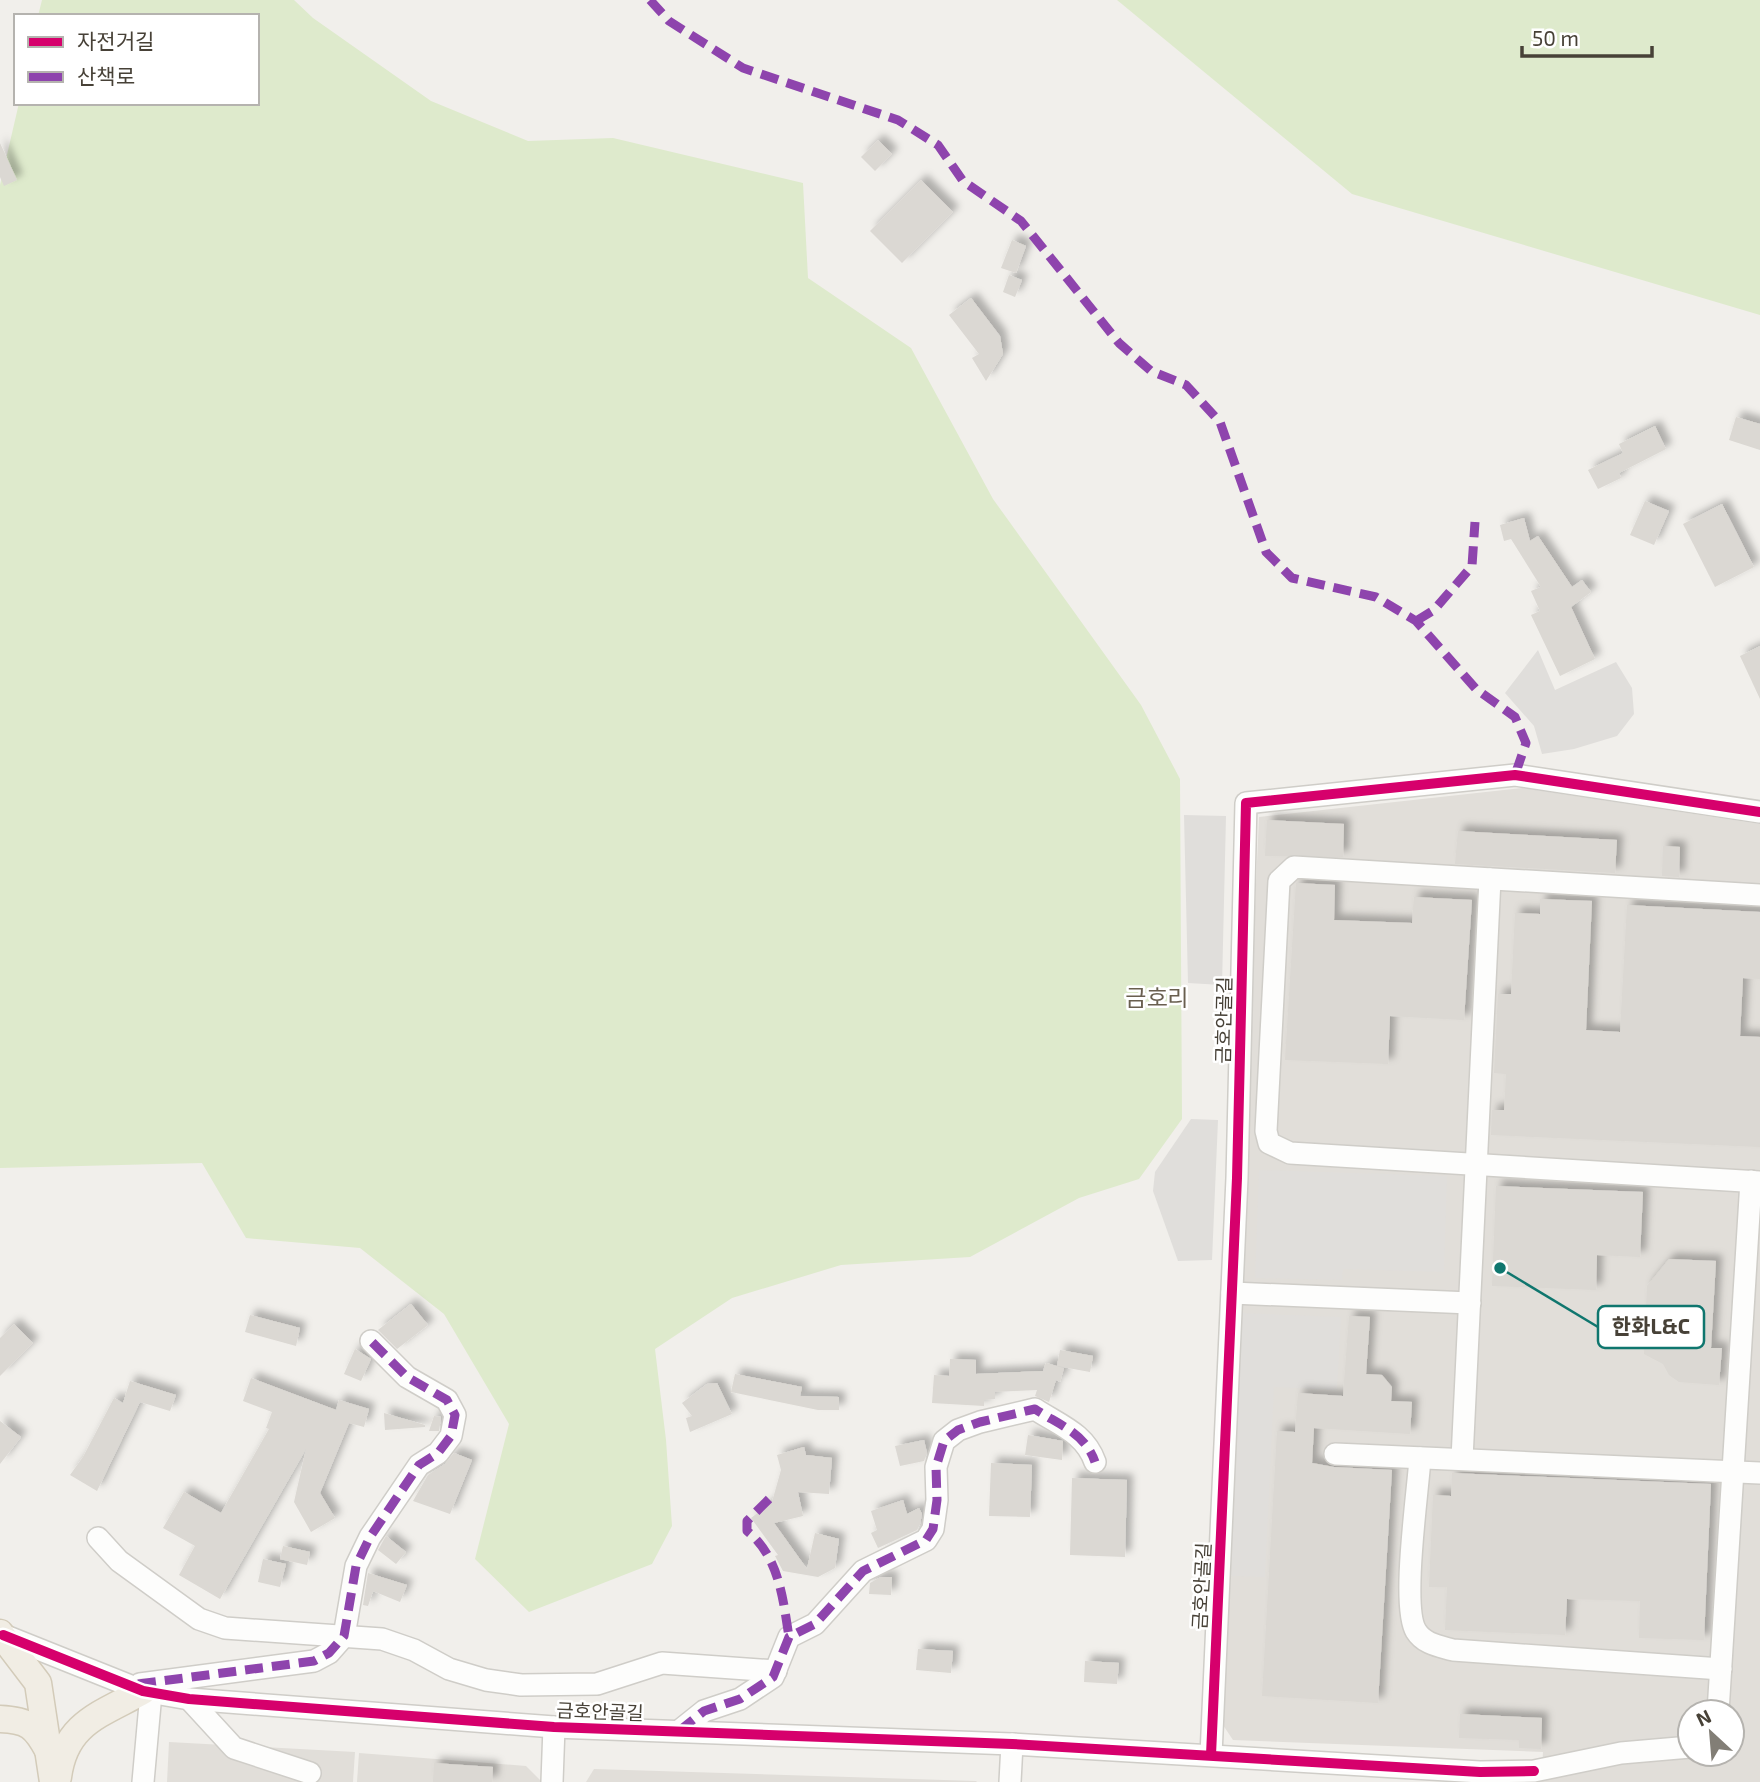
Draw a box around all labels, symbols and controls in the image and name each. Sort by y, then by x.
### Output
legend [14,14,259,105]
scale bar [1522,14,1652,58]
text: 50 m [1532,25,1579,50]
text: 자전거길 [77,28,154,53]
text: 산책로 [77,63,135,88]
street label: 금호안골길 [1211,976,1235,1064]
district label: 금호리 [1125,983,1189,1011]
callout: 한화L&C [1598,1306,1704,1348]
text: 한화L&C [1612,1313,1690,1338]
street label: 금호안골길 [1187,1542,1215,1630]
street label: 금호안골길 [556,1698,644,1724]
north arrow [1676,1698,1746,1768]
text: N [1692,1704,1715,1731]

